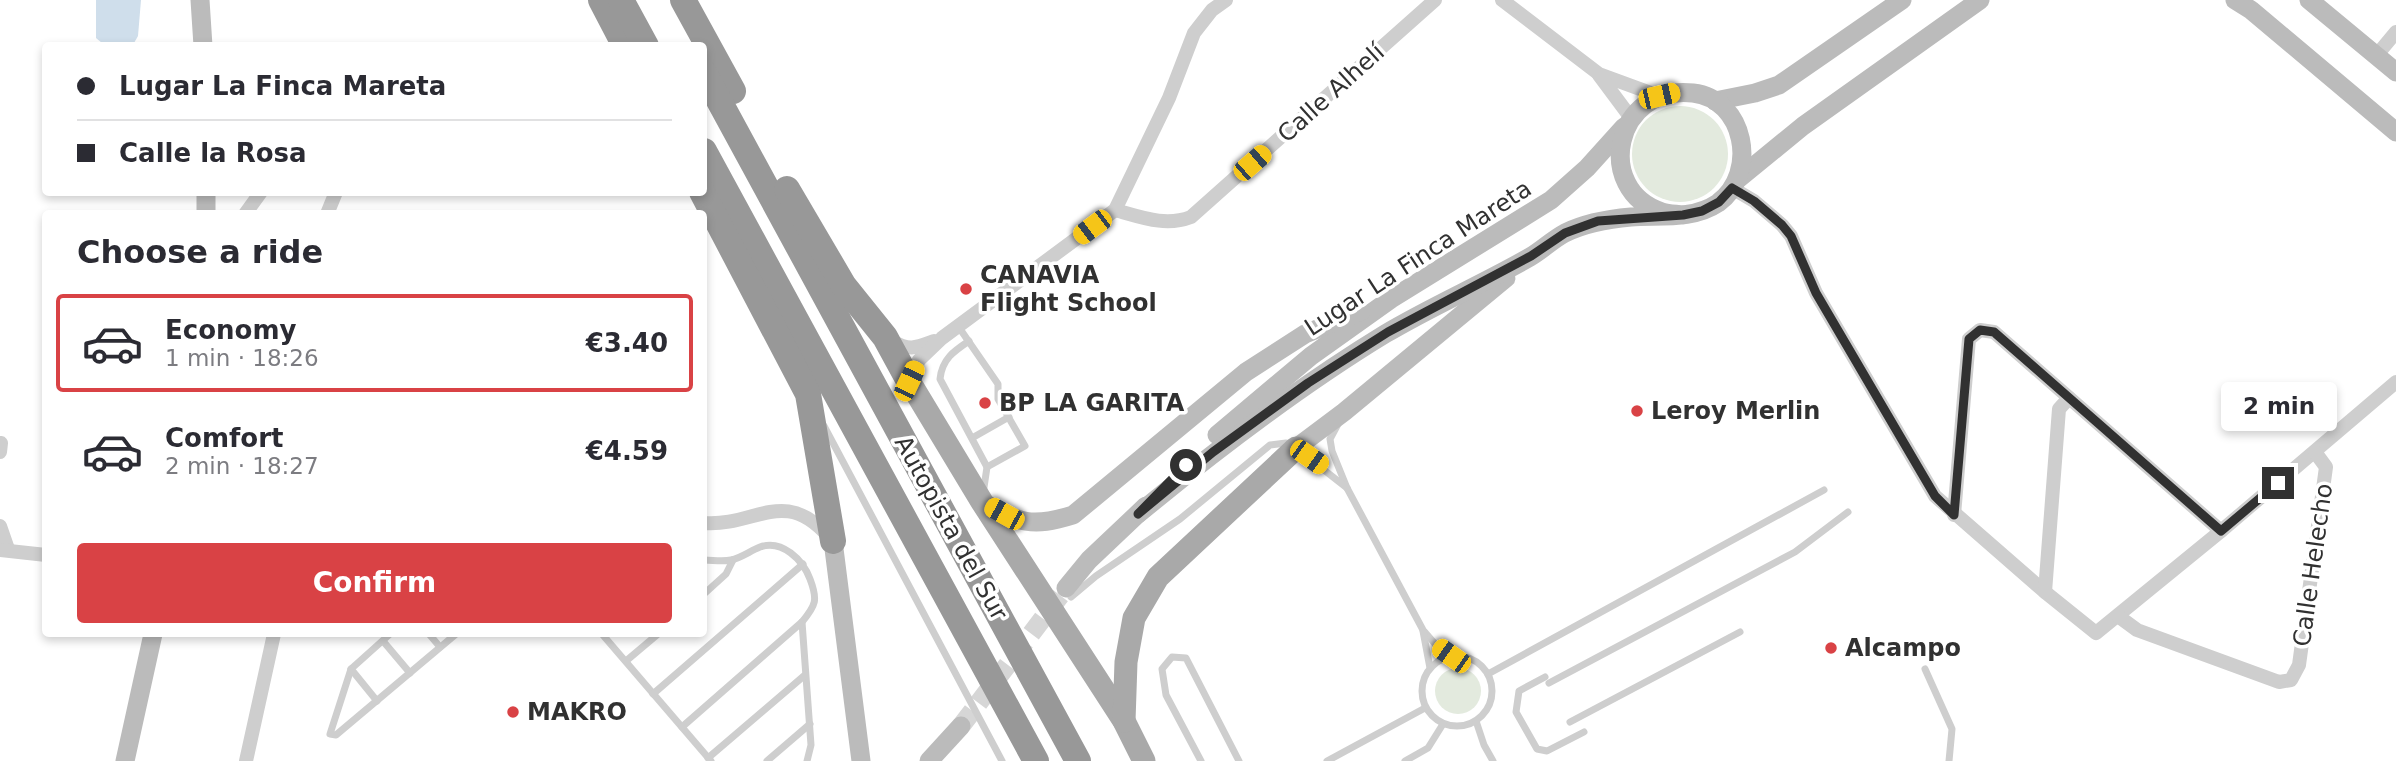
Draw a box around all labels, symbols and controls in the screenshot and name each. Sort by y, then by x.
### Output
street label: Calle Alhelí [1272,37,1391,148]
text: Lugar La Finca Mareta [119,71,446,101]
car [1637,81,1682,111]
text: Calle la Rosa [119,138,307,168]
car [1230,141,1275,185]
street label: Lugar La Finca Mareta [1299,174,1537,342]
car [1069,206,1116,248]
text: Choose a ride [77,233,323,271]
place label: CANAVIA Flight School [980,261,1157,317]
marker: CANAVIA Flight School [958,281,974,297]
icon: car [81,312,144,375]
text: Economy [165,315,296,345]
text: €3.40 [586,328,668,358]
text: 1 min · 18:26 [165,345,319,371]
car [891,358,928,404]
callout: 2 min [2220,382,2336,430]
place label: BP LA GARITA [999,389,1185,417]
text: 2 min [2243,393,2315,419]
marker: BP LA GARITA [977,395,993,411]
place label: Leroy Merlin [1651,397,1820,425]
marker: Leroy Merlin [1629,403,1645,419]
icon: car [81,420,144,483]
text: Comfort [165,423,283,453]
street label: Autopista del Sur [889,431,1013,625]
text: €4.59 [586,436,668,466]
car [1286,436,1333,478]
route start [1170,449,1202,481]
text: 2 min · 18:27 [165,453,319,479]
route end [2262,467,2294,499]
street label: Calle Helecho [2288,482,2338,648]
car [981,495,1028,533]
button: Confirm [77,543,672,623]
place label: Alcampo [1845,634,1961,662]
car [1428,635,1475,677]
marker: Alcampo [1823,640,1839,656]
place label: MAKRO [527,698,627,726]
marker: MAKRO [505,704,521,720]

